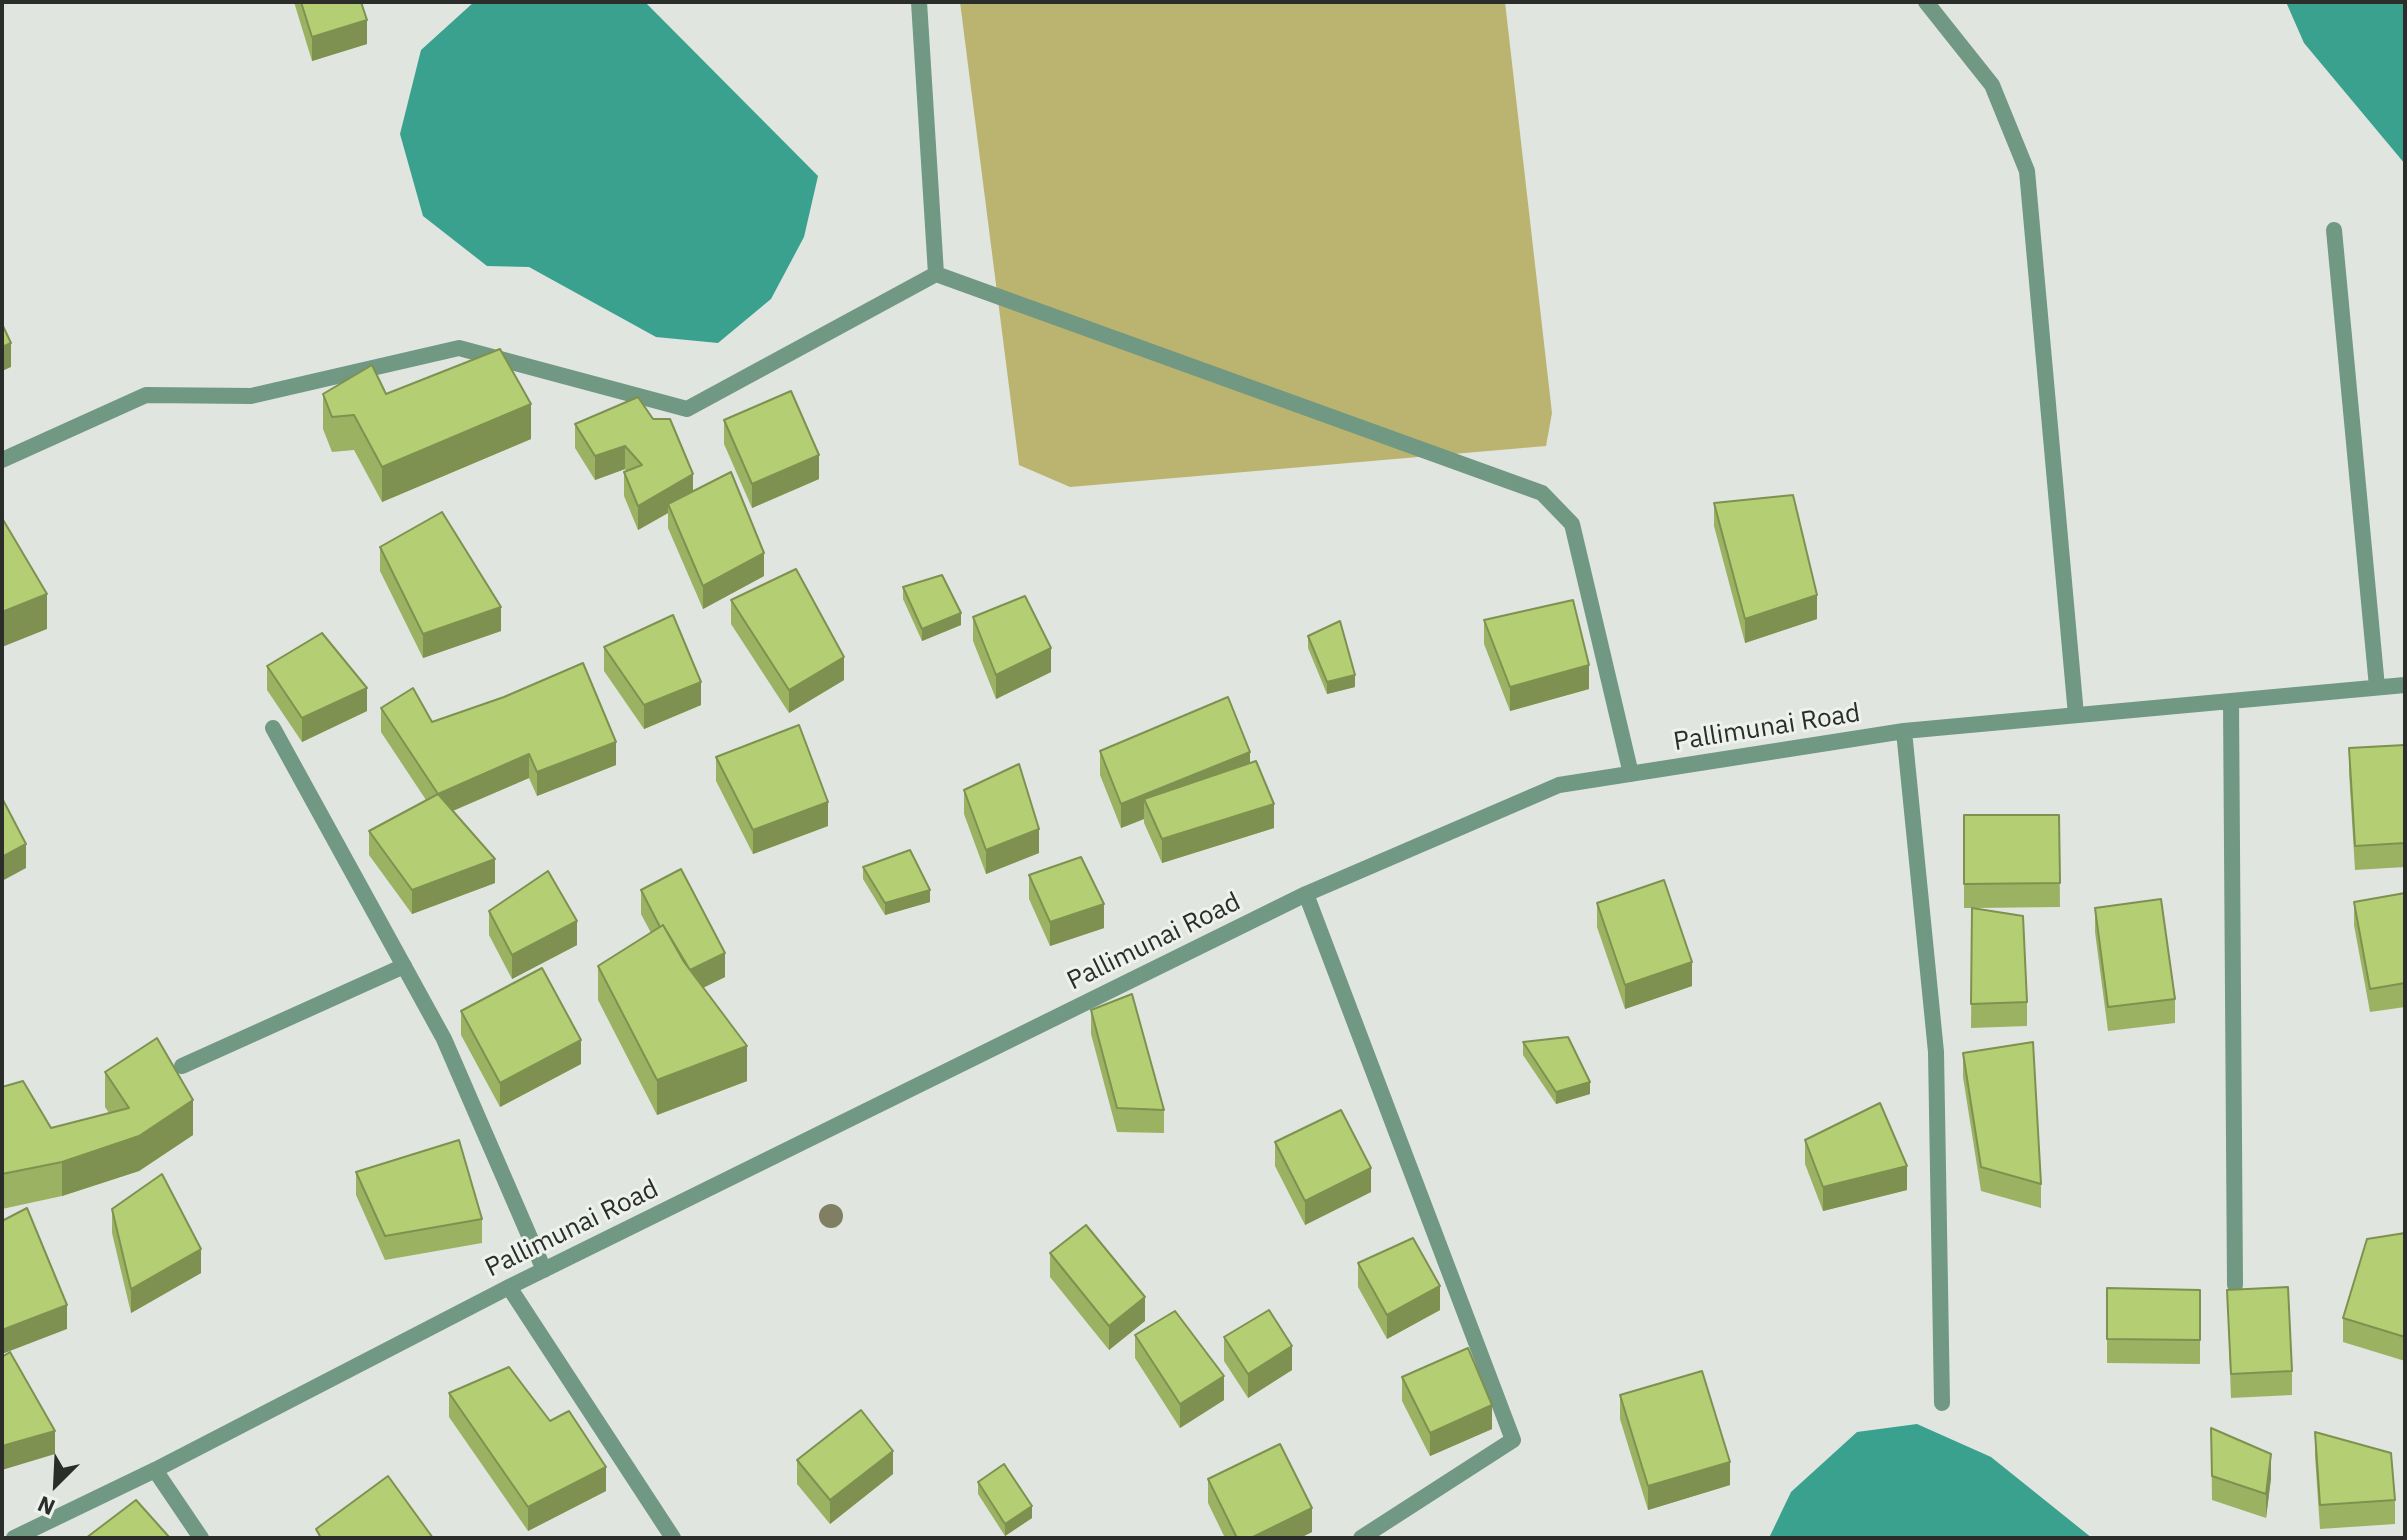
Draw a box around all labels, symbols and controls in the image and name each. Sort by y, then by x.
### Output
street label: Pallimunai Road [1672,698,1862,758]
street label: Pallimunai Road [1062,887,1246,997]
street label: Pallimunai Road [480,1174,664,1284]
north arrow [16,1444,96,1524]
text: N [33,1490,59,1523]

